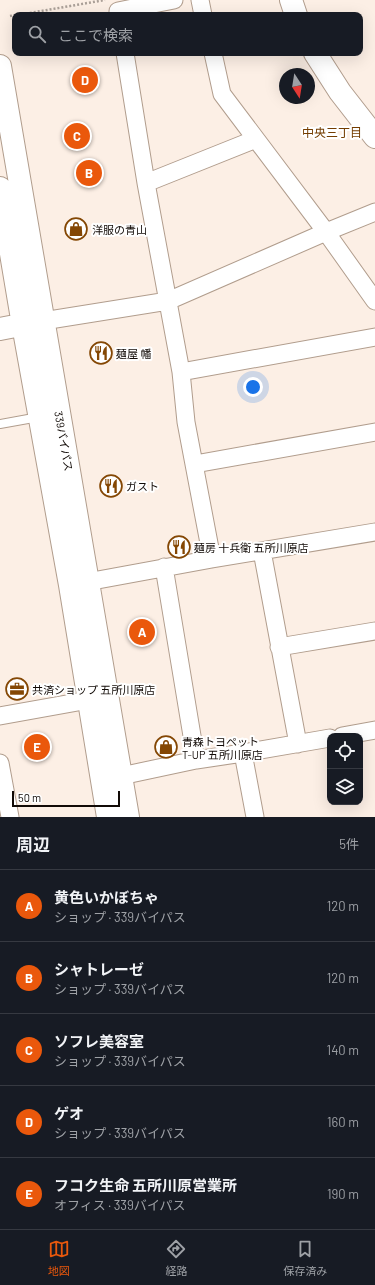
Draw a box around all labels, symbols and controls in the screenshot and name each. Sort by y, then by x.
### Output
search box [12,12,363,56]
icon: search [26,23,48,45]
text: ここで検索 [58,26,133,44]
pin: D [72,65,98,95]
north arrow [279,68,315,104]
pin: C [64,121,90,151]
district label: 中央三丁目 [302,125,362,139]
pin: B [76,158,102,188]
shop icon: 洋服の青山 [63,216,89,242]
place label: 洋服の青山 [92,223,147,236]
restaurant icon: 麺屋 幡 [88,340,114,366]
place label: 麺屋 幡 [116,347,151,360]
your location [243,377,263,397]
street label: 339バイパス [52,410,76,472]
restaurant icon: ガスト [98,473,124,499]
place label: ガスト [126,480,159,493]
restaurant icon: 麺房 十兵衛 五所川原店 [166,534,192,560]
place label: 麺房 十兵衛 五所川原店 [194,541,308,554]
pin: A [129,617,155,647]
office icon: 共済ショップ 五所川原店 [4,676,30,702]
place label: 共済ショップ 五所川原店 [32,683,155,696]
pin: E [24,732,50,762]
map controls [327,733,363,805]
button: locate [327,733,363,769]
shop icon: 青森トヨペット T-UP 五所川原店 [153,734,179,760]
place label: 青森トヨペット T-UP 五所川原店 [182,735,263,761]
button: layers [327,769,363,805]
scale bar [12,789,120,808]
text: 50 m [18,791,41,804]
text: 周辺 [16,834,50,854]
text: 5件 [339,836,359,852]
text: 黄色いかぼちゃ [54,888,159,906]
text: A [25,898,33,914]
text: 120 m [327,898,359,914]
text: ショップ · 339バイパス [54,909,186,925]
text: シャトレーゼ [54,960,144,978]
text: B [25,970,33,986]
text: 120 m [327,970,359,986]
text: ショップ · 339バイパス [54,981,186,997]
text: ソフレ美容室 [54,1032,144,1050]
text: C [25,1042,33,1058]
text: 140 m [327,1042,359,1058]
text: ショップ · 339バイパス [54,1053,186,1069]
text: ゲオ [54,1104,84,1122]
text: D [25,1114,33,1130]
text: 160 m [327,1114,359,1130]
text: ショップ · 339バイパス [54,1125,186,1141]
text: フコク生命 五所川原営業所 [54,1176,237,1194]
text: E [25,1186,33,1202]
text: 190 m [327,1186,359,1202]
text: オフィス · 339バイパス [54,1197,186,1213]
tab: 地図 [48,1238,70,1278]
tab: 経路 [165,1238,187,1278]
tab: 保存済み [283,1238,327,1278]

